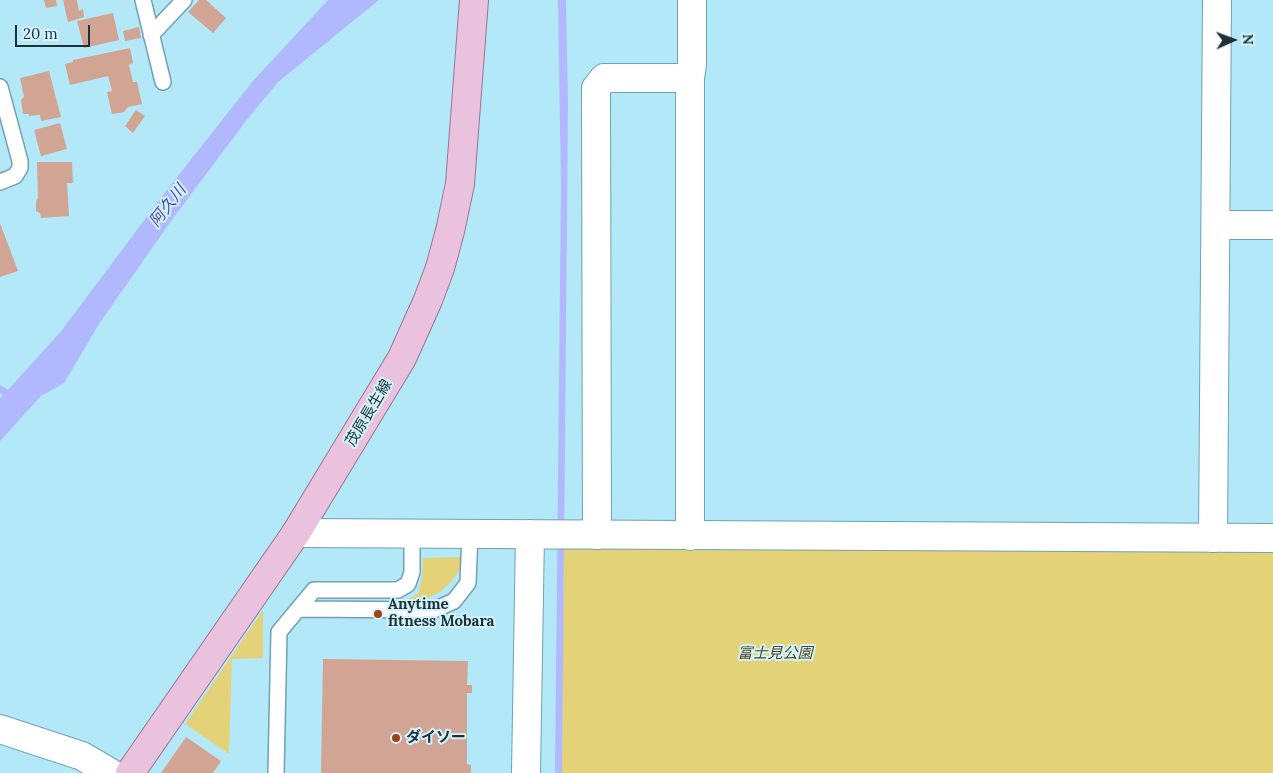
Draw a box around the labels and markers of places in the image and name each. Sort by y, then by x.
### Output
place label: Anytime fitness Mobara [388,596,494,631]
marker: Anytime fitness Mobara [372,608,384,620]
place label: ダイソー [406,729,466,747]
marker: ダイソー [390,732,402,744]

